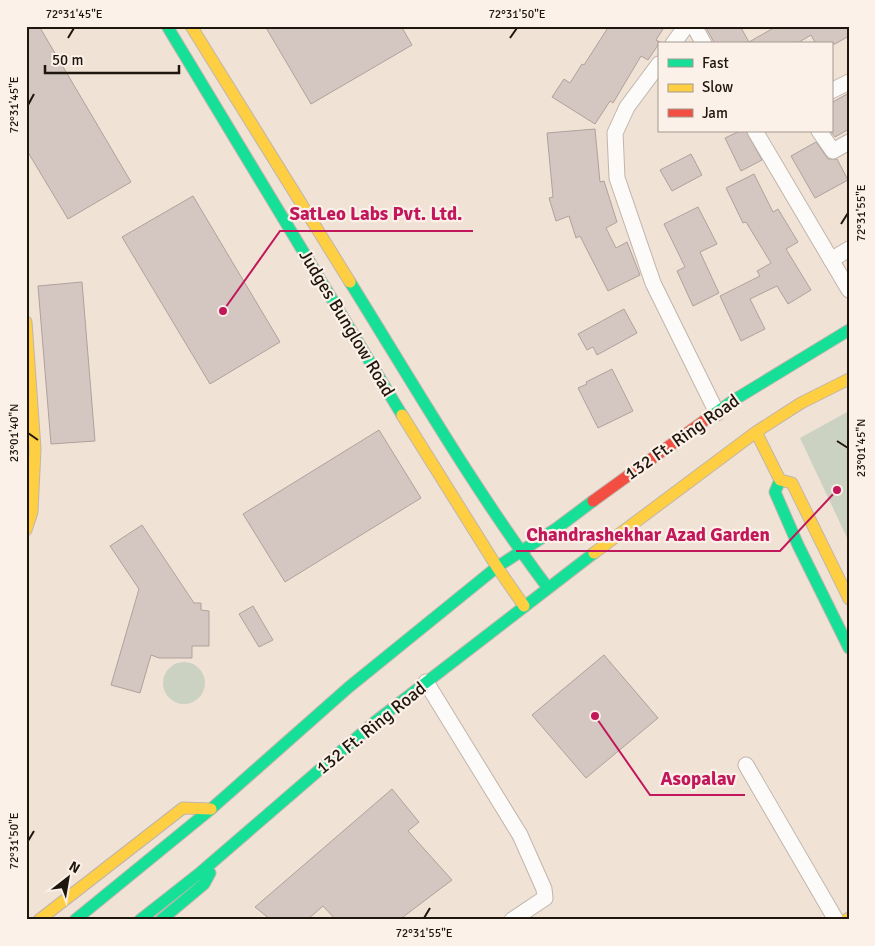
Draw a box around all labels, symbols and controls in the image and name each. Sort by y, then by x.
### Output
text: 72°31'45"E [45,7,103,22]
text: 72°31'50"E [488,7,546,22]
scale bar [45,42,179,74]
legend [658,42,832,132]
text: 50 m [52,51,83,69]
text: Fast [702,54,729,72]
text: 72°31'45"E [7,76,22,134]
text: Slow [702,78,733,96]
text: Jam [702,104,728,122]
text: 72°31'55"E [854,184,869,242]
callout: SatLeo Labs Pvt. Ltd. [280,197,473,231]
text: SatLeo Labs Pvt. Ltd. [289,202,463,226]
street label: Judges Bunglow Road [294,245,400,401]
street label: 132 Ft. Ring Road [620,389,744,485]
text: 23°01'40"N [7,404,22,462]
text: 23°01'45"N [854,419,869,477]
callout: Chandrashekhar Azad Garden [516,517,780,551]
text: Chandrashekhar Azad Garden [526,523,770,547]
street label: 132 Ft. Ring Road [312,677,430,779]
callout: Asopalav [650,761,745,795]
text: Asopalav [660,767,736,791]
text: 72°31'50"E [7,812,22,870]
north arrow [42,854,92,904]
text: N [66,857,83,877]
text: 72°31'55"E [395,926,453,941]

